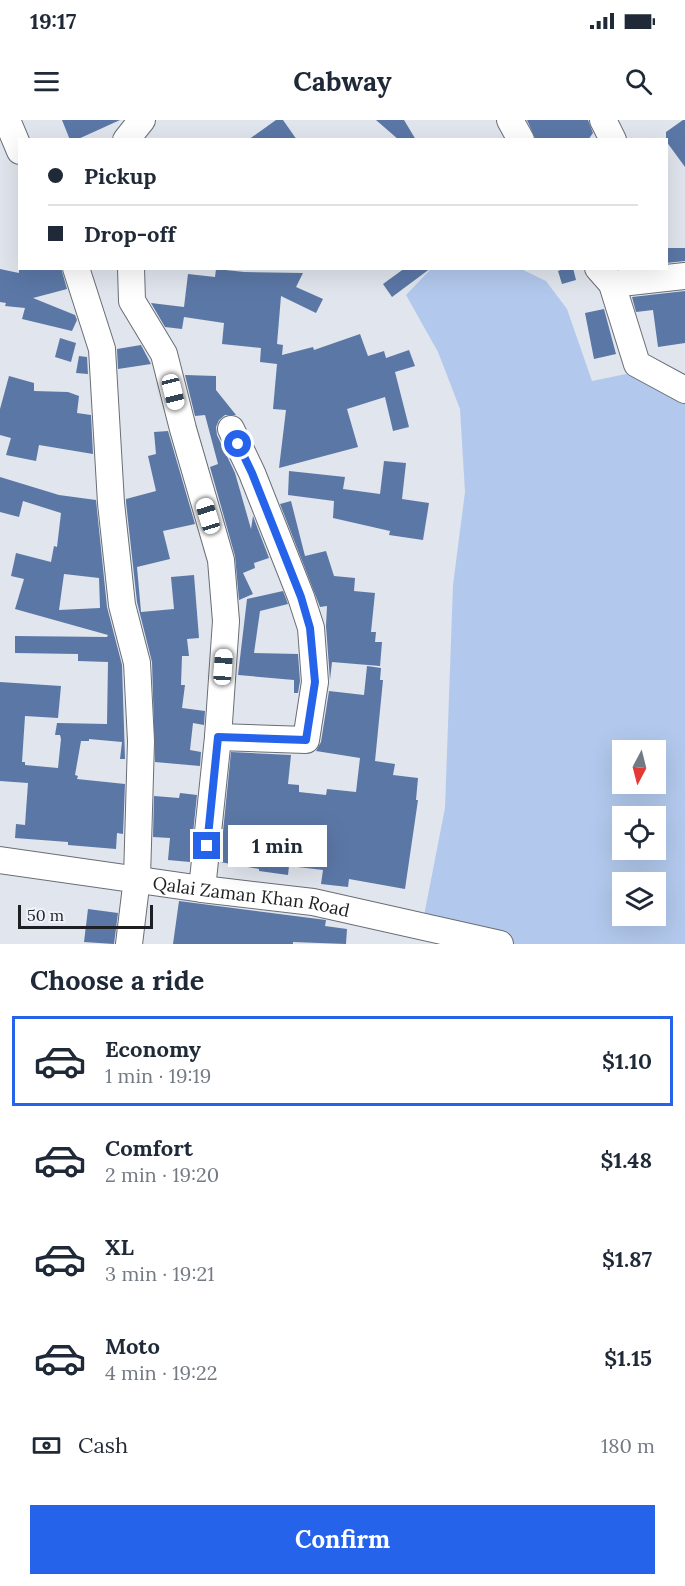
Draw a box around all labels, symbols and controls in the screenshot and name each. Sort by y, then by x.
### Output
text: 19:17 [30,7,76,35]
text: Cabway [293,64,392,98]
icon: menu [30,65,63,98]
icon: search [622,65,655,98]
text: Pickup [84,162,157,190]
text: Drop-off [84,220,176,248]
car [160,372,186,412]
route start [224,430,251,457]
car [194,496,222,536]
car [213,648,233,686]
north arrow [612,740,666,794]
map controls [612,740,666,926]
button: locate [612,806,666,860]
callout: 1 min [228,825,327,867]
route end [193,832,220,859]
text: 1 min [252,833,303,858]
street label: Qalai Zaman Khan Road [151,871,352,922]
button: layers [612,872,666,926]
scale bar [18,902,153,929]
text: 50 m [27,905,64,925]
text: Choose a ride [30,963,204,997]
icon: car [33,1034,87,1088]
text: Economy [105,1035,201,1063]
text: $1.10 [602,1047,652,1075]
text: 1 min · 19:19 [105,1063,211,1088]
icon: car [33,1133,87,1187]
text: Comfort [105,1134,193,1162]
text: $1.48 [600,1146,652,1174]
text: 2 min · 19:20 [105,1162,219,1187]
icon: car [33,1232,87,1286]
text: XL [105,1233,134,1261]
text: $1.87 [602,1245,652,1273]
text: 3 min · 19:21 [105,1261,214,1286]
icon: car [33,1331,87,1385]
text: Moto [105,1332,160,1360]
text: $1.15 [604,1344,652,1372]
text: 4 min · 19:22 [105,1360,218,1385]
icon: cash [30,1429,63,1462]
text: Cash [78,1431,128,1459]
text: 180 m [601,1433,655,1458]
button: Confirm [30,1505,655,1574]

